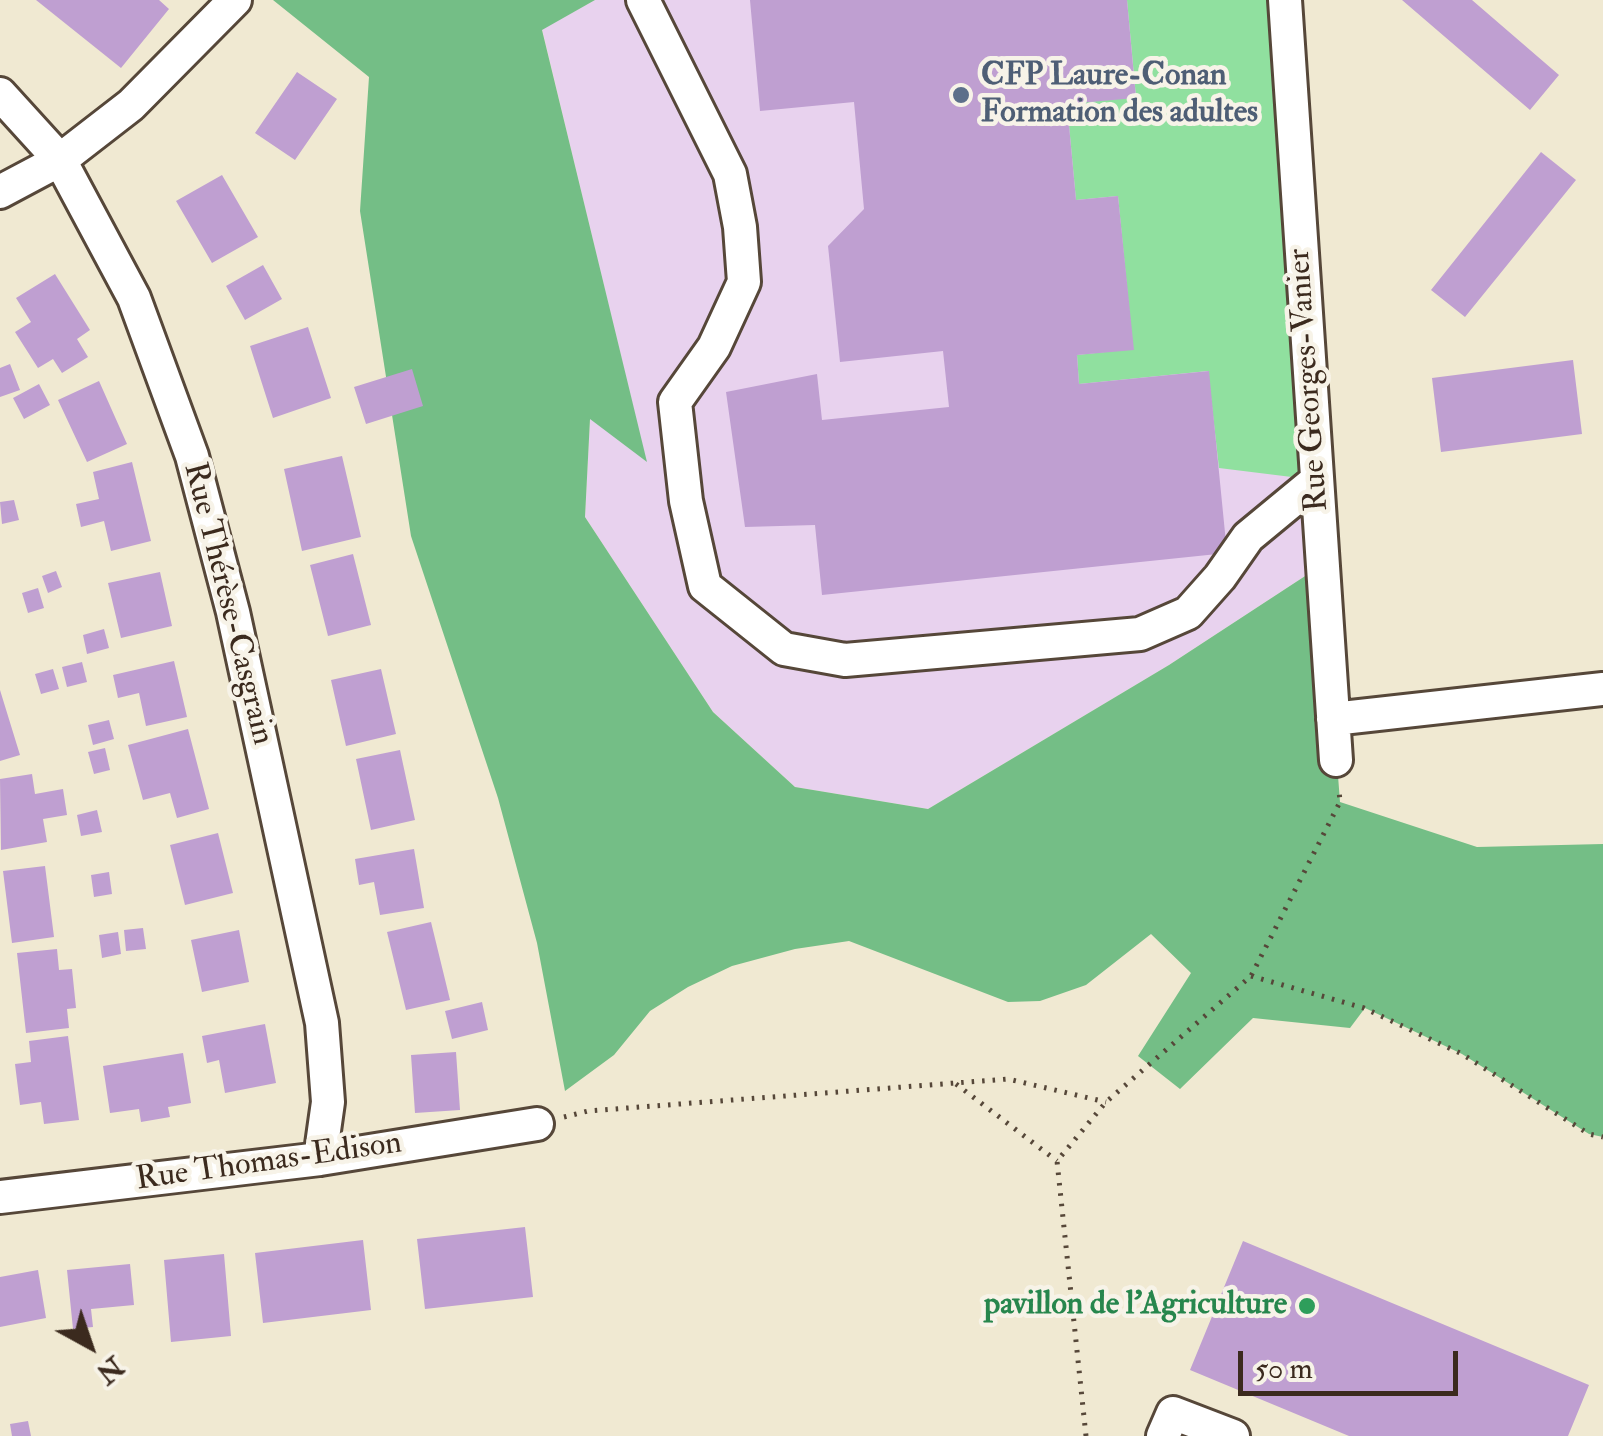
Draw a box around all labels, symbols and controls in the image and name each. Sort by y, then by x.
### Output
place label: CFP Laure-Conan Formation des adultes [981,58,1258,133]
marker: CFP Laure-Conan Formation des adultes [950,84,972,106]
street label: Rue Georges-Vanier [1282,247,1338,513]
street label: Rue Thérèse-Casgrain [173,459,281,749]
street label: Rue Thomas-Edison [134,1125,404,1201]
place label: pavillon de l'Agriculture [984,1287,1287,1325]
marker: pavillon de l'Agriculture [1296,1295,1318,1317]
north arrow [40,1296,140,1396]
scale bar [1243,1331,1463,1393]
text: N [89,1348,130,1391]
text: 50 m [1255,1350,1313,1387]

